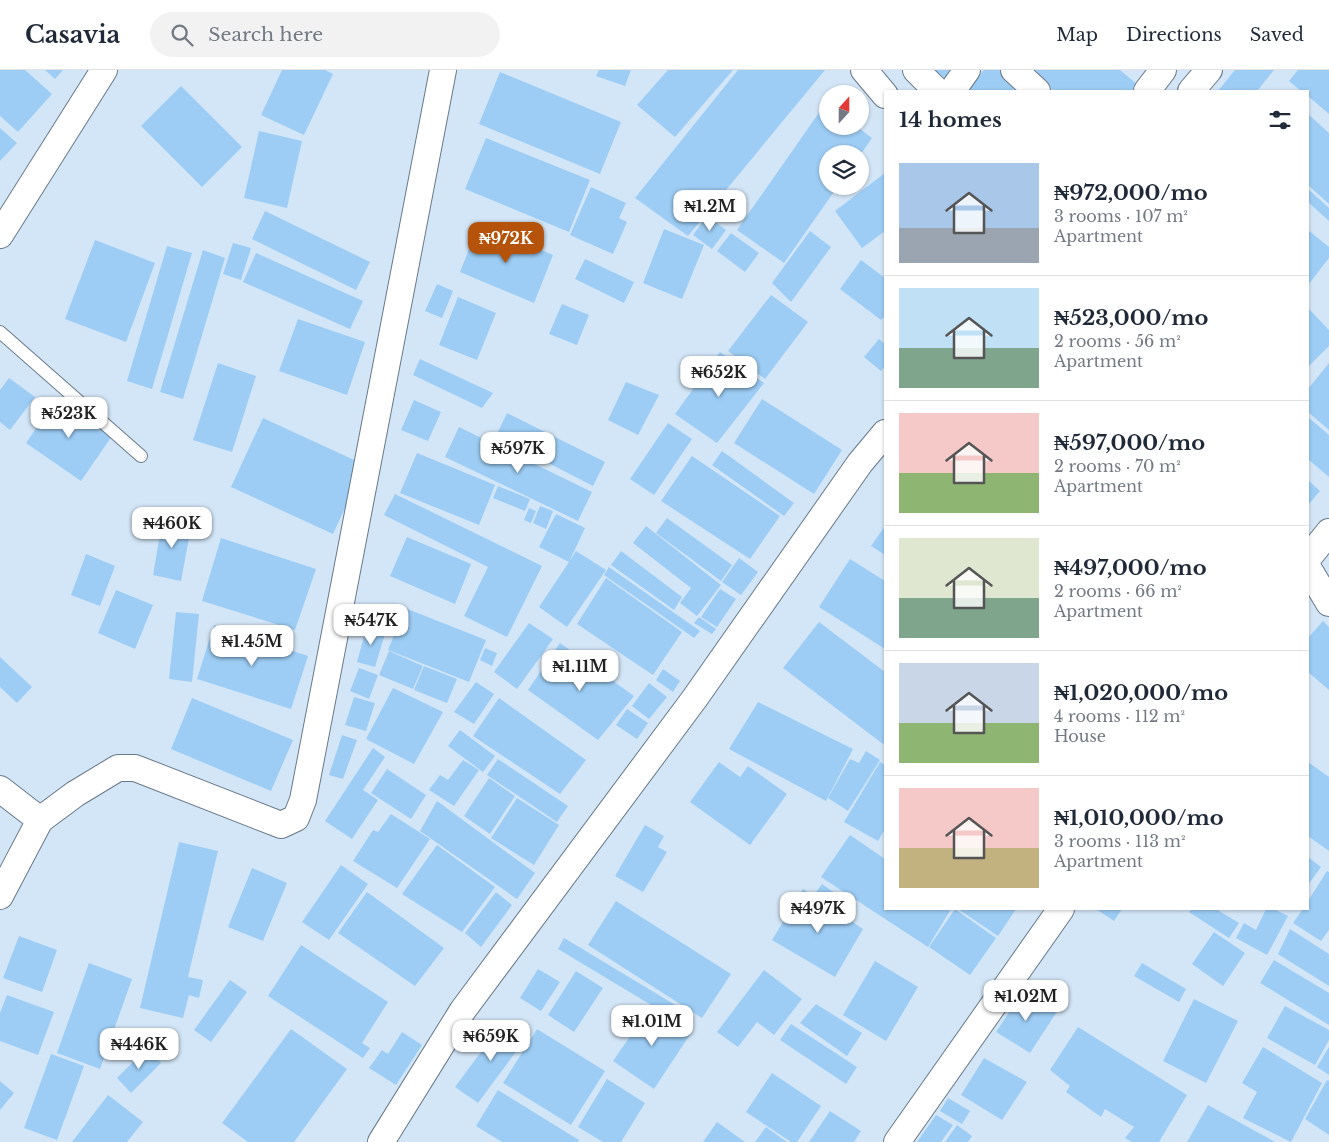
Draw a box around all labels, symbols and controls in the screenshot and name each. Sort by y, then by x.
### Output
search box [150,12,500,57]
text: Casavia [25,20,120,49]
icon: search [168,21,196,49]
text: Search here [208,23,323,46]
text: Map [1056,24,1098,46]
text: Directions [1126,24,1222,46]
text: Saved [1250,24,1304,46]
north arrow [819,85,869,135]
map controls [819,85,869,195]
icon: filters [1266,106,1294,134]
text: 14 homes [899,107,1002,133]
button: layers [819,145,869,195]
text: ₦972,000/mo [1054,180,1208,206]
icon: home [939,183,999,243]
pin: ₦1.2M [675,190,745,232]
text: ₦1.2M [684,196,736,216]
text: 3 rooms · 107 m² [1054,206,1188,226]
pin: ₦972K [471,222,541,264]
text: Apartment [1054,226,1143,246]
text: ₦972K [479,228,533,248]
text: ₦523,000/mo [1054,305,1208,331]
icon: home [939,308,999,368]
text: 2 rooms · 56 m² [1054,331,1181,351]
text: Apartment [1054,351,1143,371]
pin: ₦652K [684,356,754,398]
text: ₦652K [691,362,747,382]
pin: ₦523K [34,396,104,439]
text: ₦523K [42,403,96,423]
text: ₦597,000/mo [1054,430,1205,456]
pin: ₦597K [483,432,553,474]
icon: home [939,433,999,493]
text: ₦597K [491,438,545,458]
text: 2 rooms · 70 m² [1054,456,1181,476]
text: Apartment [1054,476,1143,496]
pin: ₦460K [137,506,207,549]
text: ₦460K [143,513,201,533]
text: ₦497,000/mo [1054,555,1207,581]
icon: home [939,558,999,618]
text: 2 rooms · 66 m² [1054,581,1182,601]
text: Apartment [1054,601,1143,621]
pin: ₦547K [336,604,406,646]
text: ₦547K [344,610,398,630]
pin: ₦1.45M [211,624,293,667]
text: ₦1.45M [221,631,283,651]
pin: ₦1.11M [539,650,621,692]
text: ₦1.11M [553,656,607,676]
text: ₦1,020,000/mo [1054,680,1228,706]
icon: home [939,683,999,743]
text: 4 rooms · 112 m² [1054,706,1185,726]
text: House [1054,726,1106,746]
text: ₦1,010,000/mo [1054,805,1224,831]
icon: home [939,808,999,868]
text: 3 rooms · 113 m² [1054,831,1185,851]
text: Apartment [1054,851,1143,871]
pin: ₦497K [783,892,853,934]
text: ₦497K [791,898,845,918]
pin: ₦1.02M [985,980,1067,1022]
text: ₦1.02M [994,986,1058,1006]
pin: ₦1.01M [611,1004,693,1047]
text: ₦1.01M [622,1011,682,1031]
pin: ₦659K [456,1020,526,1062]
text: ₦659K [463,1026,519,1046]
pin: ₦446K [104,1028,174,1070]
text: ₦446K [111,1034,167,1054]

